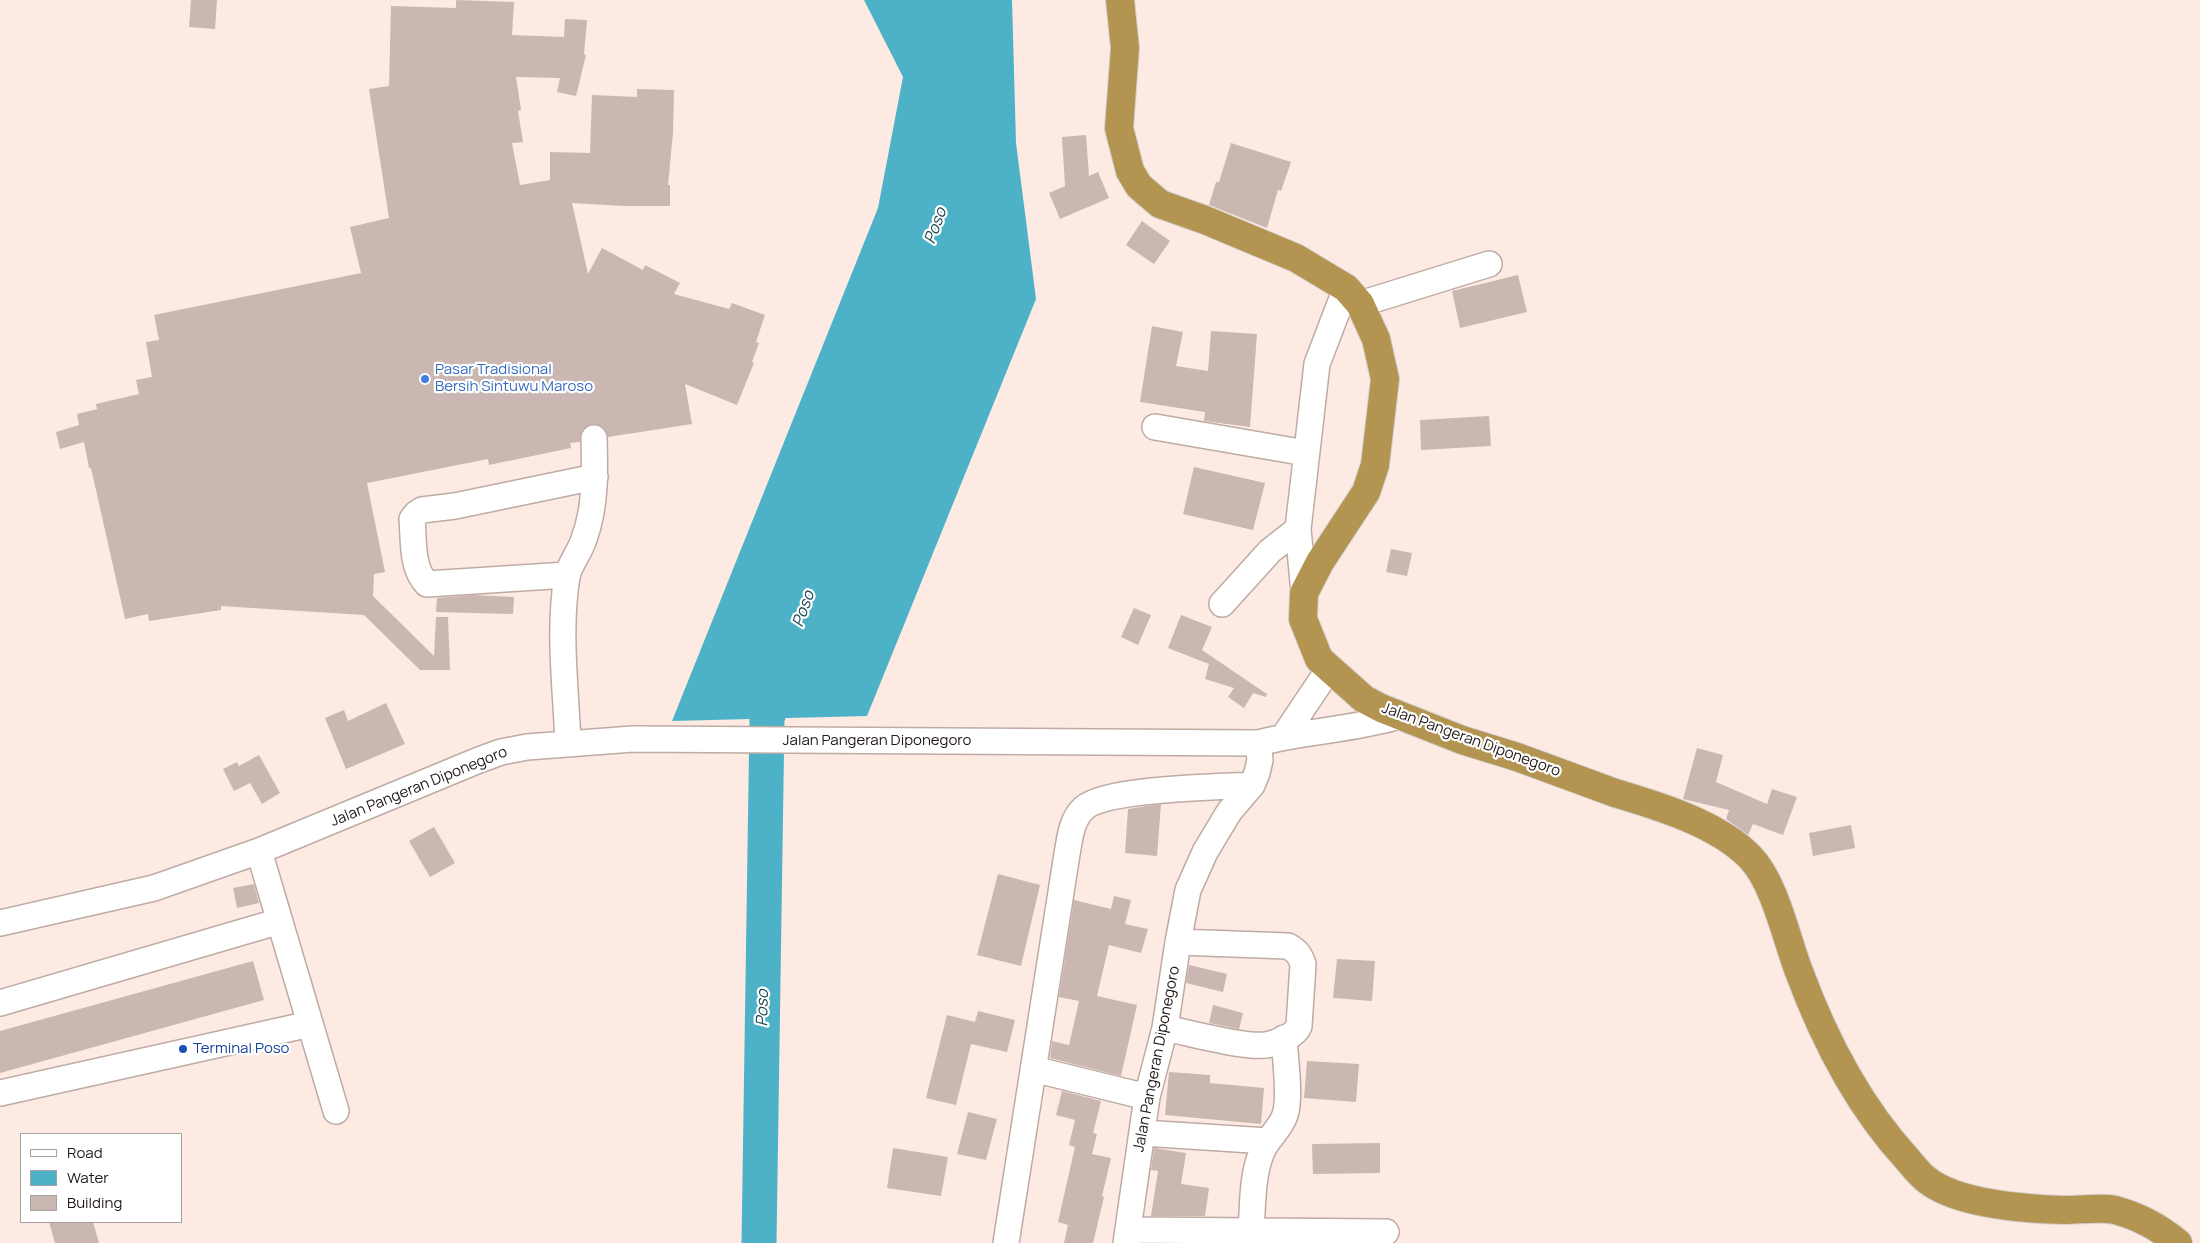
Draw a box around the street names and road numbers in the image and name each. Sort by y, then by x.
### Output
street label: Jalan Pangeran Diponegoro [1379,699,1563,781]
street label: Jalan Pangeran Diponegoro [783,732,971,750]
street label: Jalan Pangeran Diponegoro [328,743,510,831]
street label: Jalan Pangeran Diponegoro [1130,965,1184,1153]

